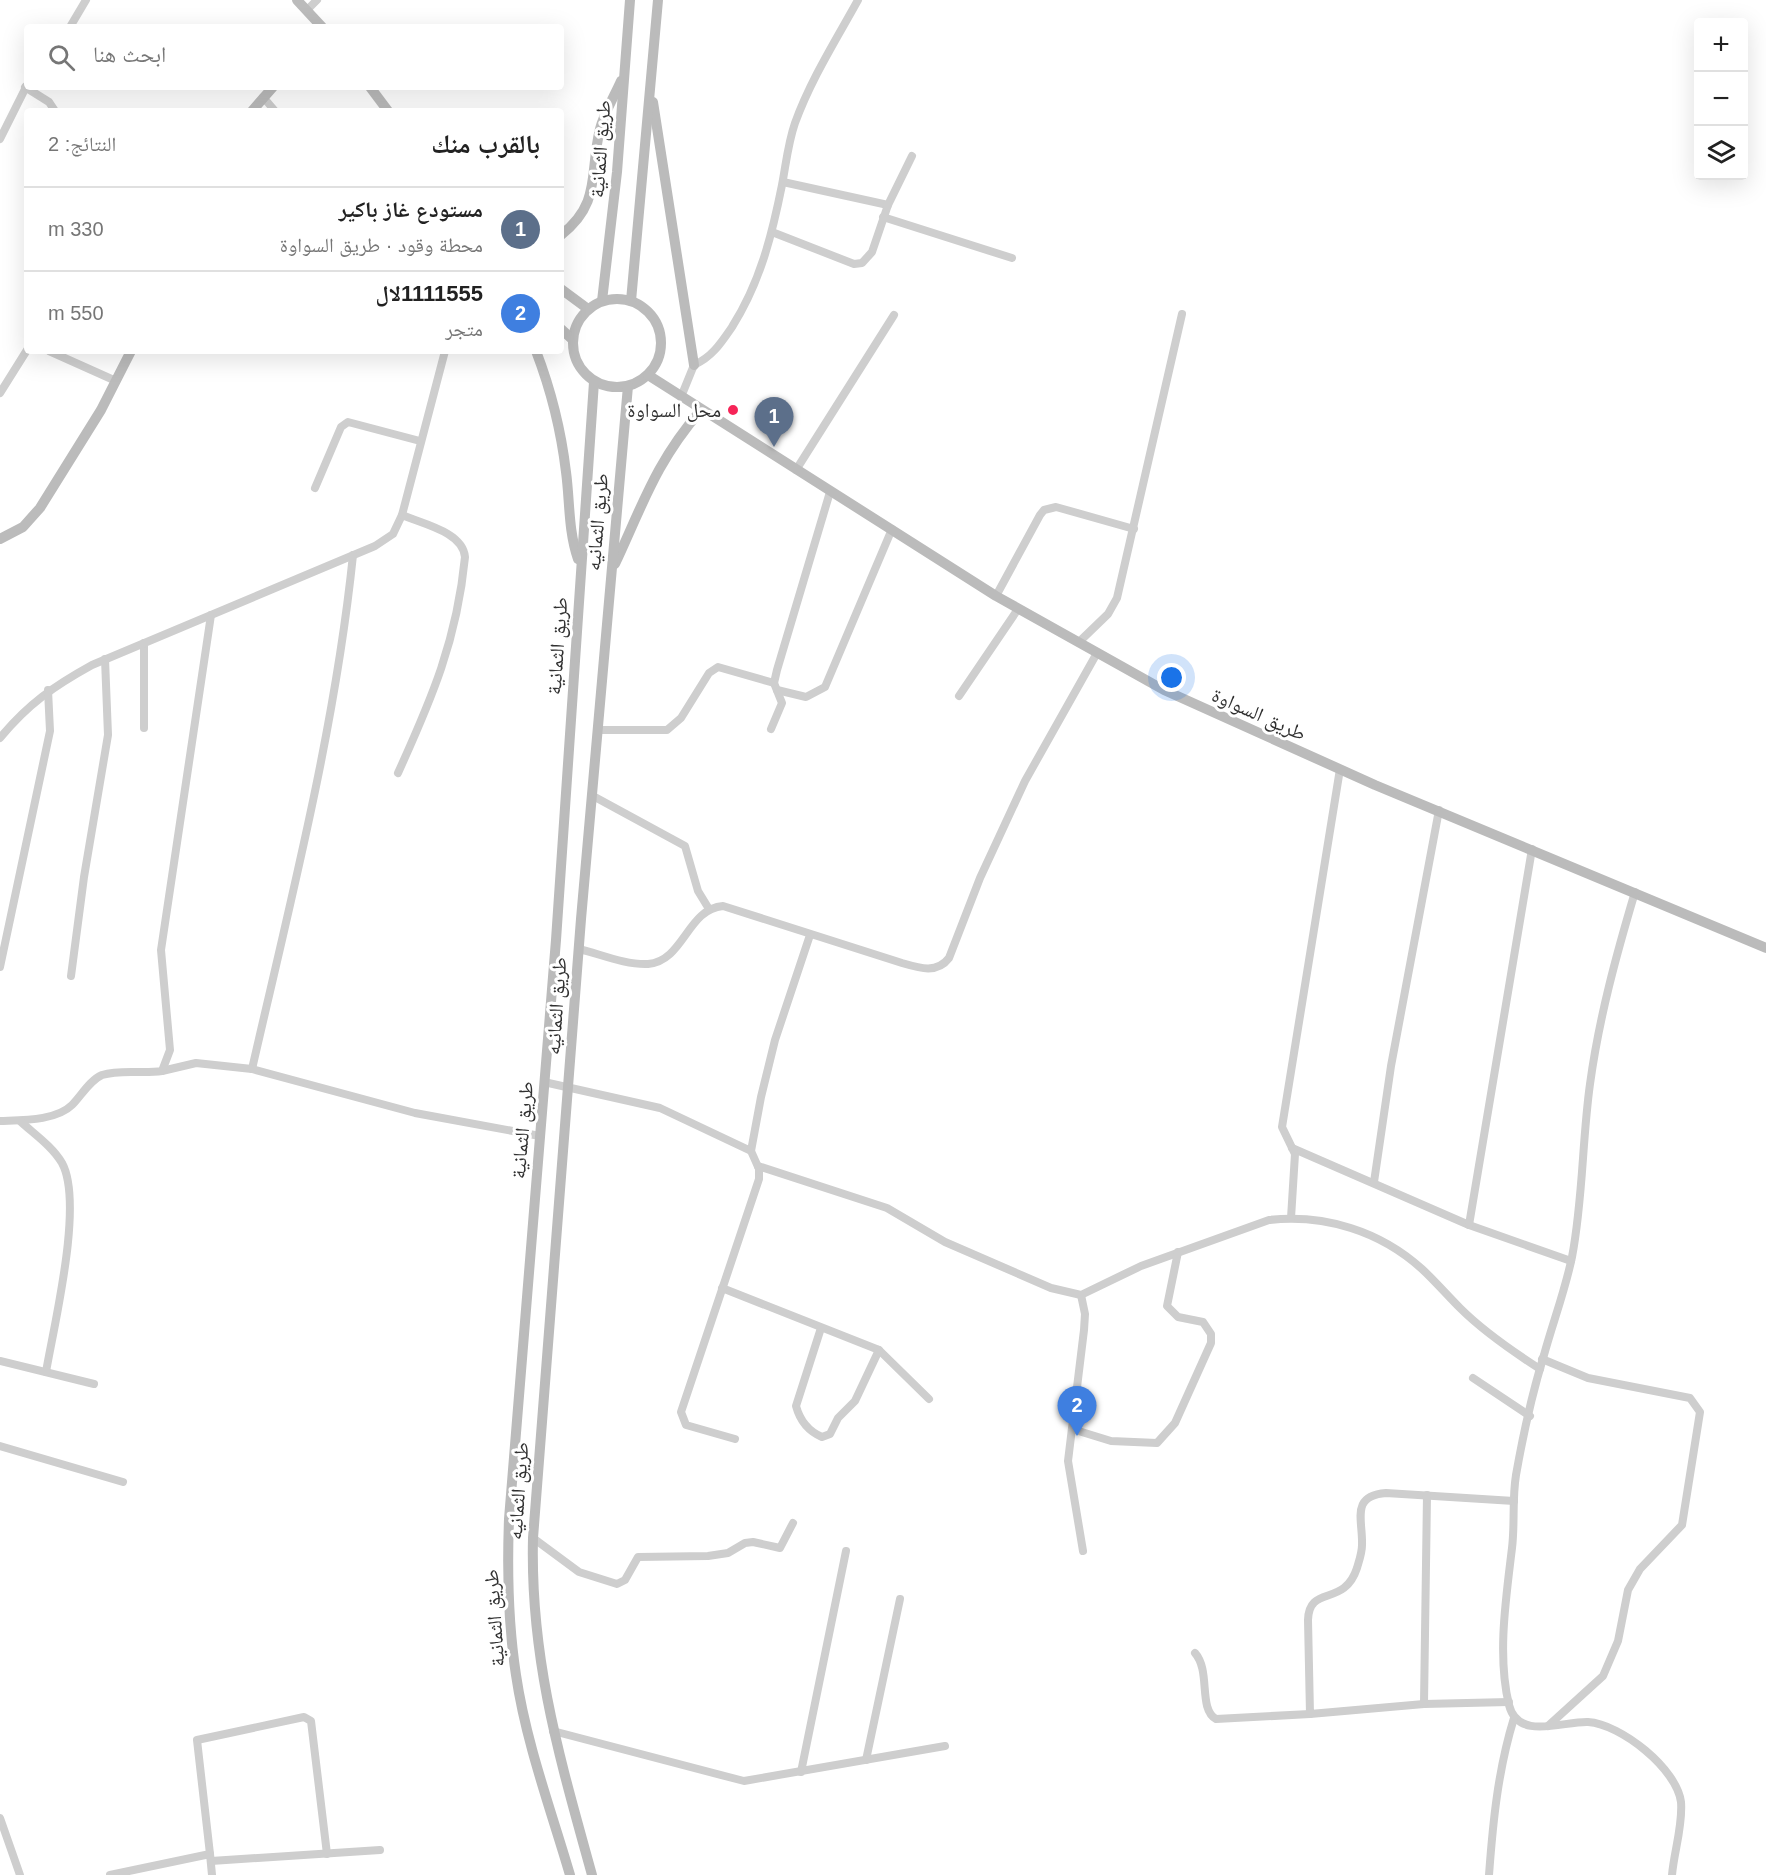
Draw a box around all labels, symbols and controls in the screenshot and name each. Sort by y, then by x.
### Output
map controls [1694,18,1748,180]
button: + [1694,18,1748,72]
search box [24,24,564,90]
icon: search [45,41,78,74]
text: ابحث هنا [93,42,166,67]
button: − [1694,72,1748,126]
street label: طريق الثمانية [586,99,615,199]
button: layers [1694,126,1748,180]
text: بالقرب منك [431,129,540,159]
text: النتائج: 2 [48,133,116,155]
text: مستودع غاز باكير [339,197,483,222]
text: 330 m [48,218,104,240]
text: 1 [515,218,526,240]
text: محطة وقود · طريق السواوة [280,234,483,256]
text: 1111555لال [376,281,483,306]
text: 550 m [48,302,104,324]
text: 2 [515,302,526,324]
text: متجر [445,318,483,340]
pin: 1 [754,398,794,447]
place label: محل السواوة [627,399,721,422]
marker: محل السواوة [726,403,740,417]
street label: طريق الثمانيه [582,472,613,572]
street label: طريق الثمانية [543,596,572,696]
your location [1157,663,1186,692]
street label: طريق السواوة [1208,684,1309,745]
street label: طريق الثمانيه [542,956,571,1056]
street label: طريق الثمانية [507,1080,538,1180]
pin: 2 [1058,1386,1096,1436]
street label: طريق الثمانيه [504,1441,533,1541]
street label: طريق الثمانية [480,1568,509,1668]

